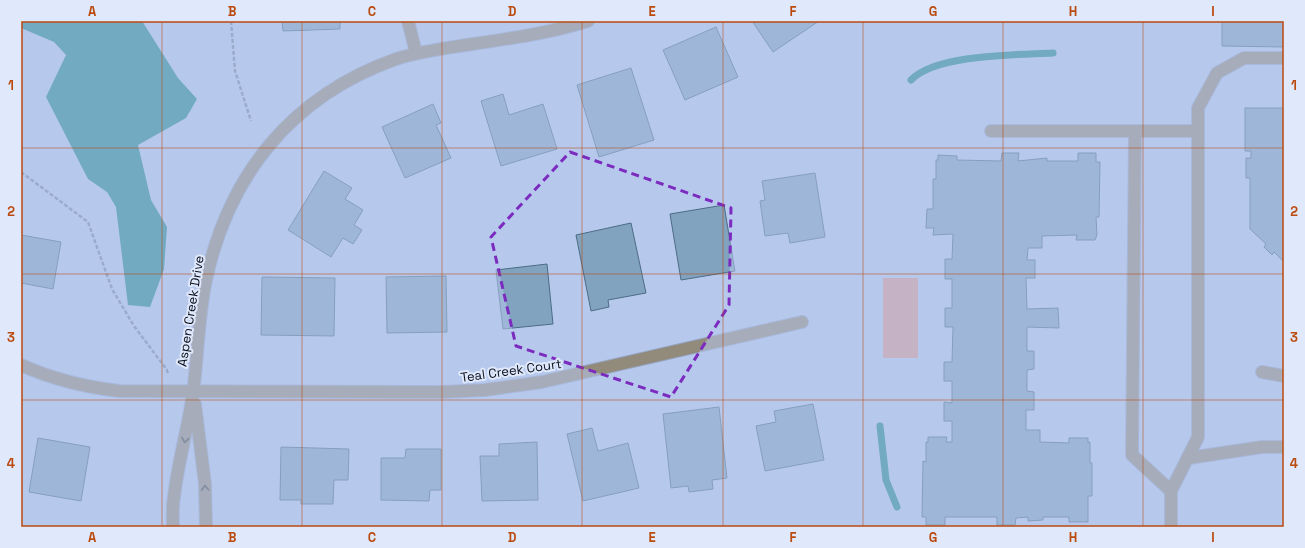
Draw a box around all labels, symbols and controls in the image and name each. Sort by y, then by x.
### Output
text: A [88,3,97,20]
text: B [228,3,237,20]
text: C [368,3,376,20]
text: D [508,3,517,20]
text: E [648,3,656,20]
text: F [790,3,797,20]
text: G [929,3,937,20]
text: H [1069,3,1077,20]
text: I [1211,3,1215,20]
text: 1 [8,77,14,94]
text: 1 [1291,77,1297,94]
text: 2 [7,203,15,220]
text: 2 [1290,203,1298,220]
street label: Aspen Creek Drive [173,254,208,368]
text: 3 [7,329,15,346]
text: 3 [1290,329,1298,346]
street label: Teal Creek Court [459,355,563,386]
one-way arrow [181,436,190,443]
text: 4 [7,455,15,472]
text: 4 [1290,455,1298,472]
one-way arrow [200,485,209,491]
text: A [88,529,97,546]
text: B [228,529,237,546]
text: C [368,529,376,546]
text: D [508,529,517,546]
text: E [648,529,656,546]
text: F [790,529,797,546]
text: G [929,529,937,546]
text: H [1069,529,1077,546]
text: I [1211,529,1215,546]

